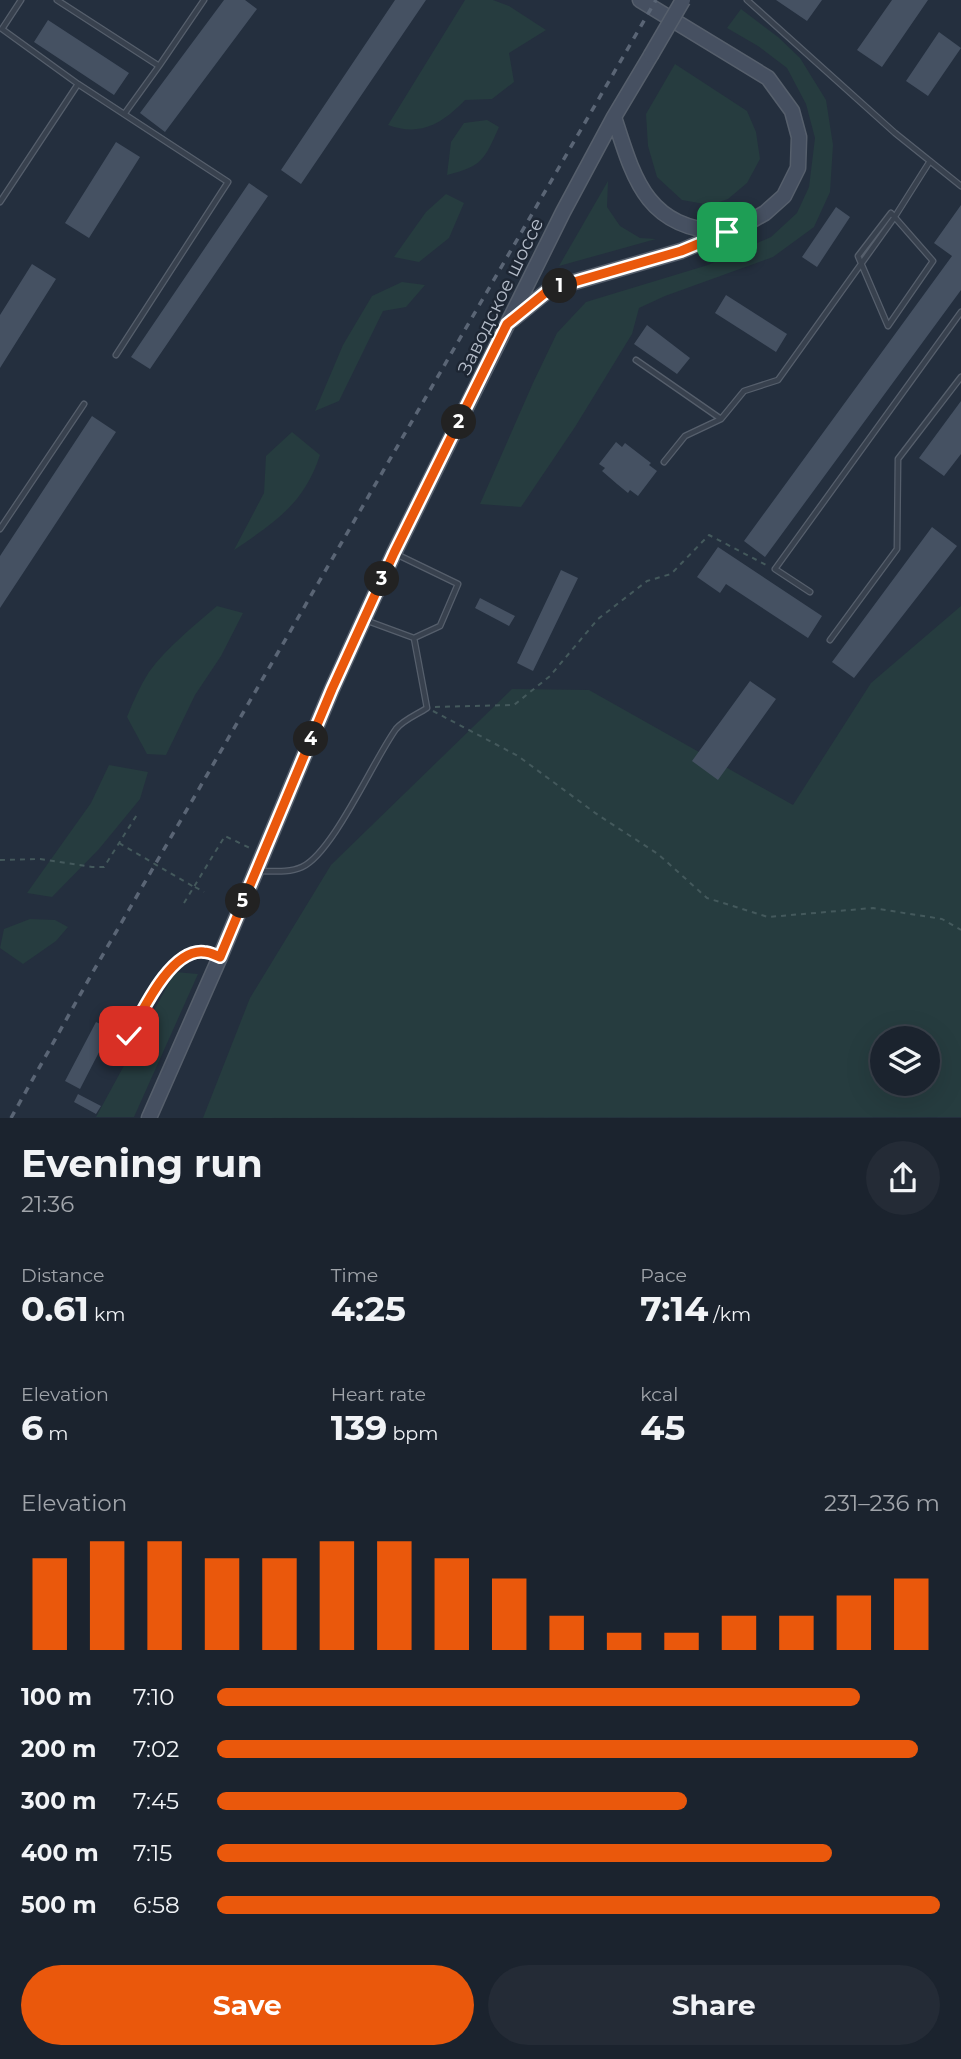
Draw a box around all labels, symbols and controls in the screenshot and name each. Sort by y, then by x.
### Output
pin [697,202,757,262]
icon: arrive [708,213,746,251]
street label: Заводское шоссе [453,214,548,378]
pin: 1 [542,268,578,304]
text: 1 [556,274,563,297]
pin: 2 [442,404,476,440]
text: 2 [453,410,464,433]
pin: 3 [364,562,400,596]
text: 3 [376,567,387,590]
pin: 4 [294,722,328,756]
text: 4 [304,727,317,750]
pin: 5 [226,884,260,918]
text: 5 [237,889,248,912]
pin [99,1006,159,1066]
icon: check [110,1017,148,1055]
map controls [870,1026,940,1096]
button: layers [870,1026,940,1096]
text: Evening run [21,1140,263,1187]
button: share [866,1141,940,1215]
text: 21:36 [21,1190,74,1218]
text: Distance [21,1264,104,1287]
text: Time [331,1264,378,1287]
text: Pace [640,1264,687,1287]
text: 0.61 [21,1287,89,1330]
text: 4:25 [331,1287,406,1330]
text: 7:14 [640,1287,708,1330]
text: km [89,1303,125,1326]
text: /km [708,1303,751,1326]
text: Elevation [21,1383,109,1406]
text: Heart rate [331,1383,426,1406]
text: kcal [640,1383,678,1406]
text: 6 [21,1406,43,1449]
text: 139 [331,1406,387,1449]
text: 45 [640,1406,685,1449]
text: m [43,1422,68,1445]
text: bpm [387,1422,438,1445]
text: Elevation [21,1489,127,1517]
text: 231–236 m [824,1489,940,1517]
text: 100 m [21,1683,92,1711]
text: 7:10 [133,1683,175,1711]
text: 200 m [21,1735,96,1763]
text: 7:02 [133,1735,179,1763]
text: 300 m [21,1787,97,1815]
text: 7:45 [133,1787,179,1815]
text: 400 m [21,1839,99,1867]
text: 7:15 [133,1839,172,1867]
text: 500 m [21,1891,97,1919]
text: 6:58 [133,1891,180,1919]
button: Save [21,1965,474,2045]
button: Share [488,1965,940,2045]

